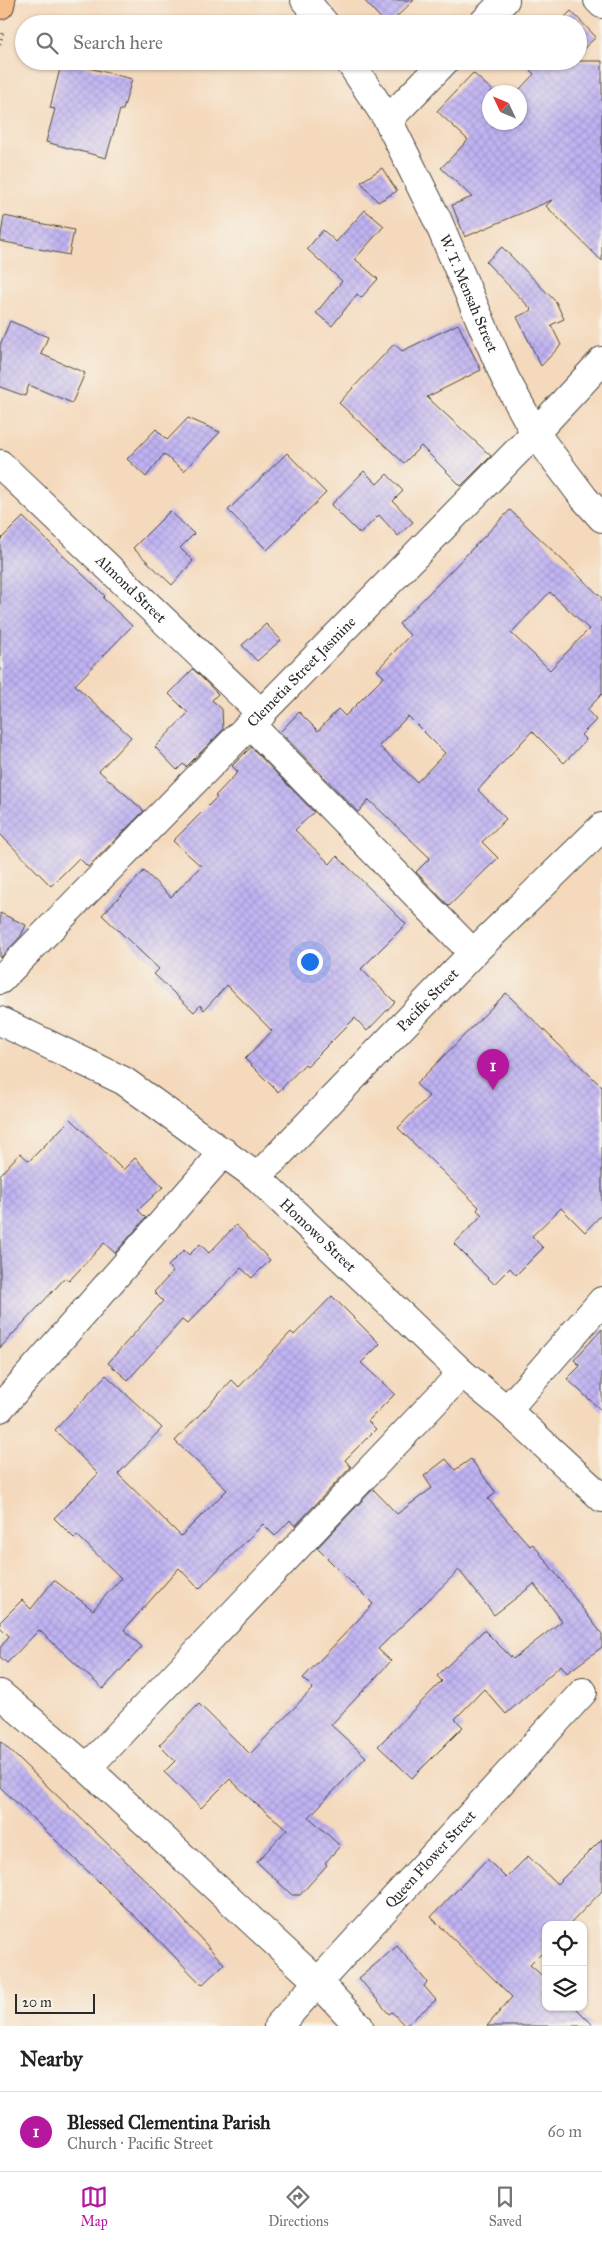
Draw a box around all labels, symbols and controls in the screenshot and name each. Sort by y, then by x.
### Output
search box [15,15,587,70]
icon: search [33,29,61,57]
text: Search here [73,31,163,54]
north arrow [482,85,527,130]
street label: W. T. Mensah Street [436,232,502,356]
street label: Almond Street [91,550,170,627]
street label: Clemetia Street Jasmine [243,613,359,731]
your location [297,949,323,975]
street label: Pacific Street [393,964,463,1035]
pin: 1 [477,1049,509,1090]
street label: Homowo Street [276,1195,360,1276]
street label: Queen Flower Street [381,1806,480,1912]
map controls [542,1921,587,2011]
button: locate [542,1921,587,1966]
button: layers [542,1966,587,2011]
scale bar [15,1991,95,2014]
text: 20 m [22,1994,52,2011]
text: Nearby [20,2046,83,2072]
text: Blessed Clementina Parish [67,2111,271,2134]
text: 1 [33,2122,39,2141]
text: 60 m [548,2122,582,2141]
text: Church · Pacific Street [67,2134,213,2153]
tab: Map [80,2183,108,2230]
tab: Directions [268,2183,329,2230]
tab: Saved [489,2183,522,2230]

